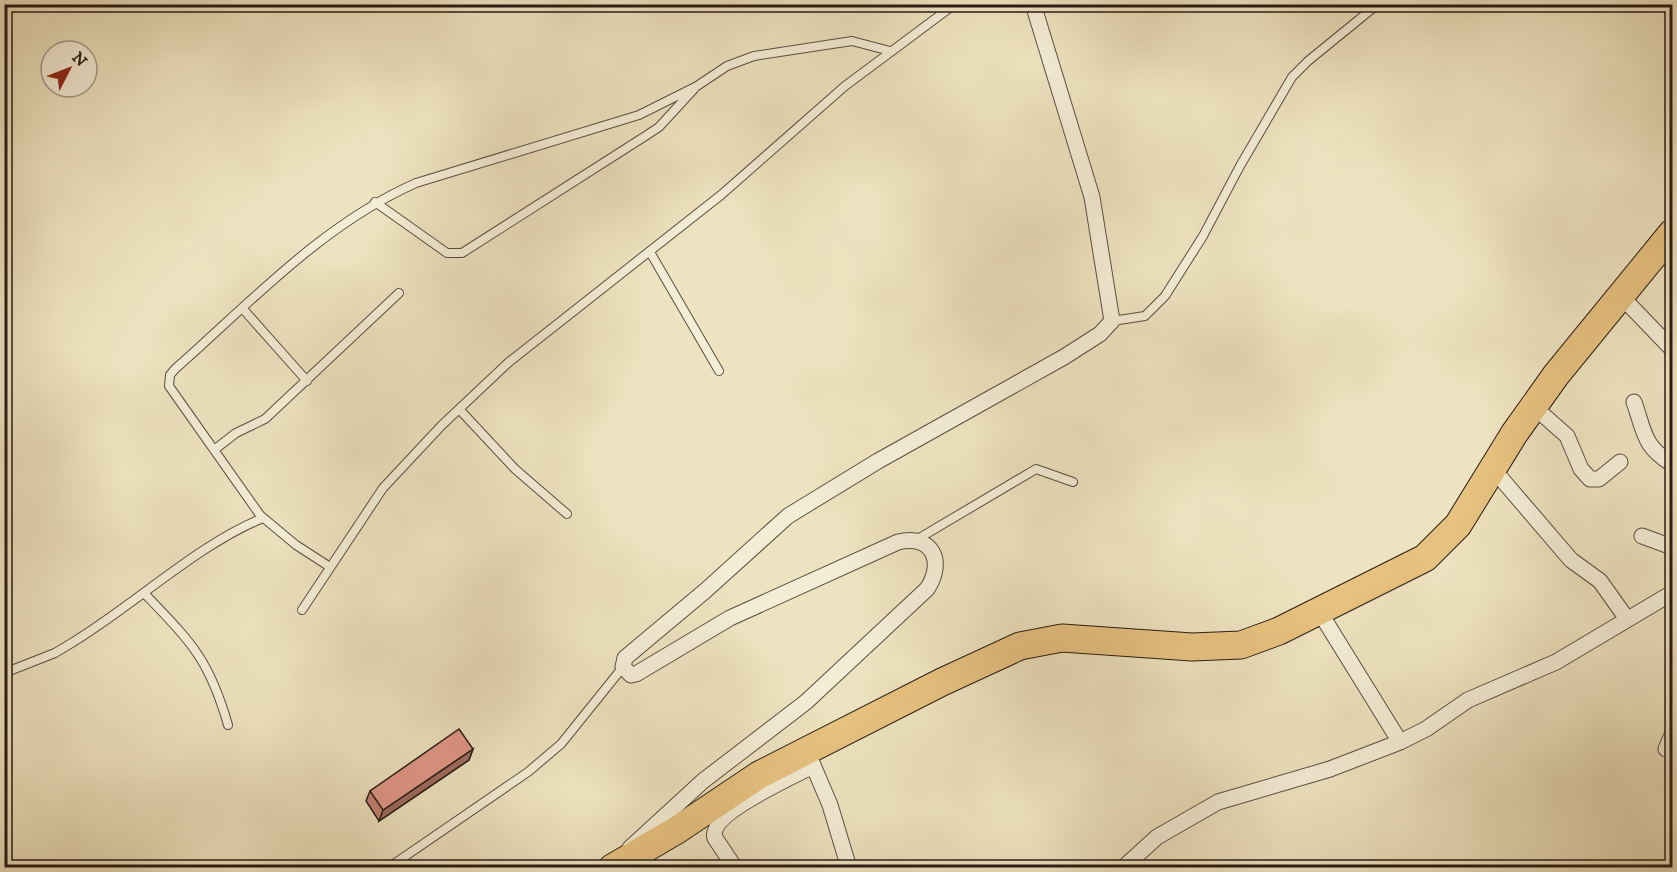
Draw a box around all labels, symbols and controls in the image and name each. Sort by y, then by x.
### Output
north arrow [39,39,99,99]
text: N [68,48,91,71]

